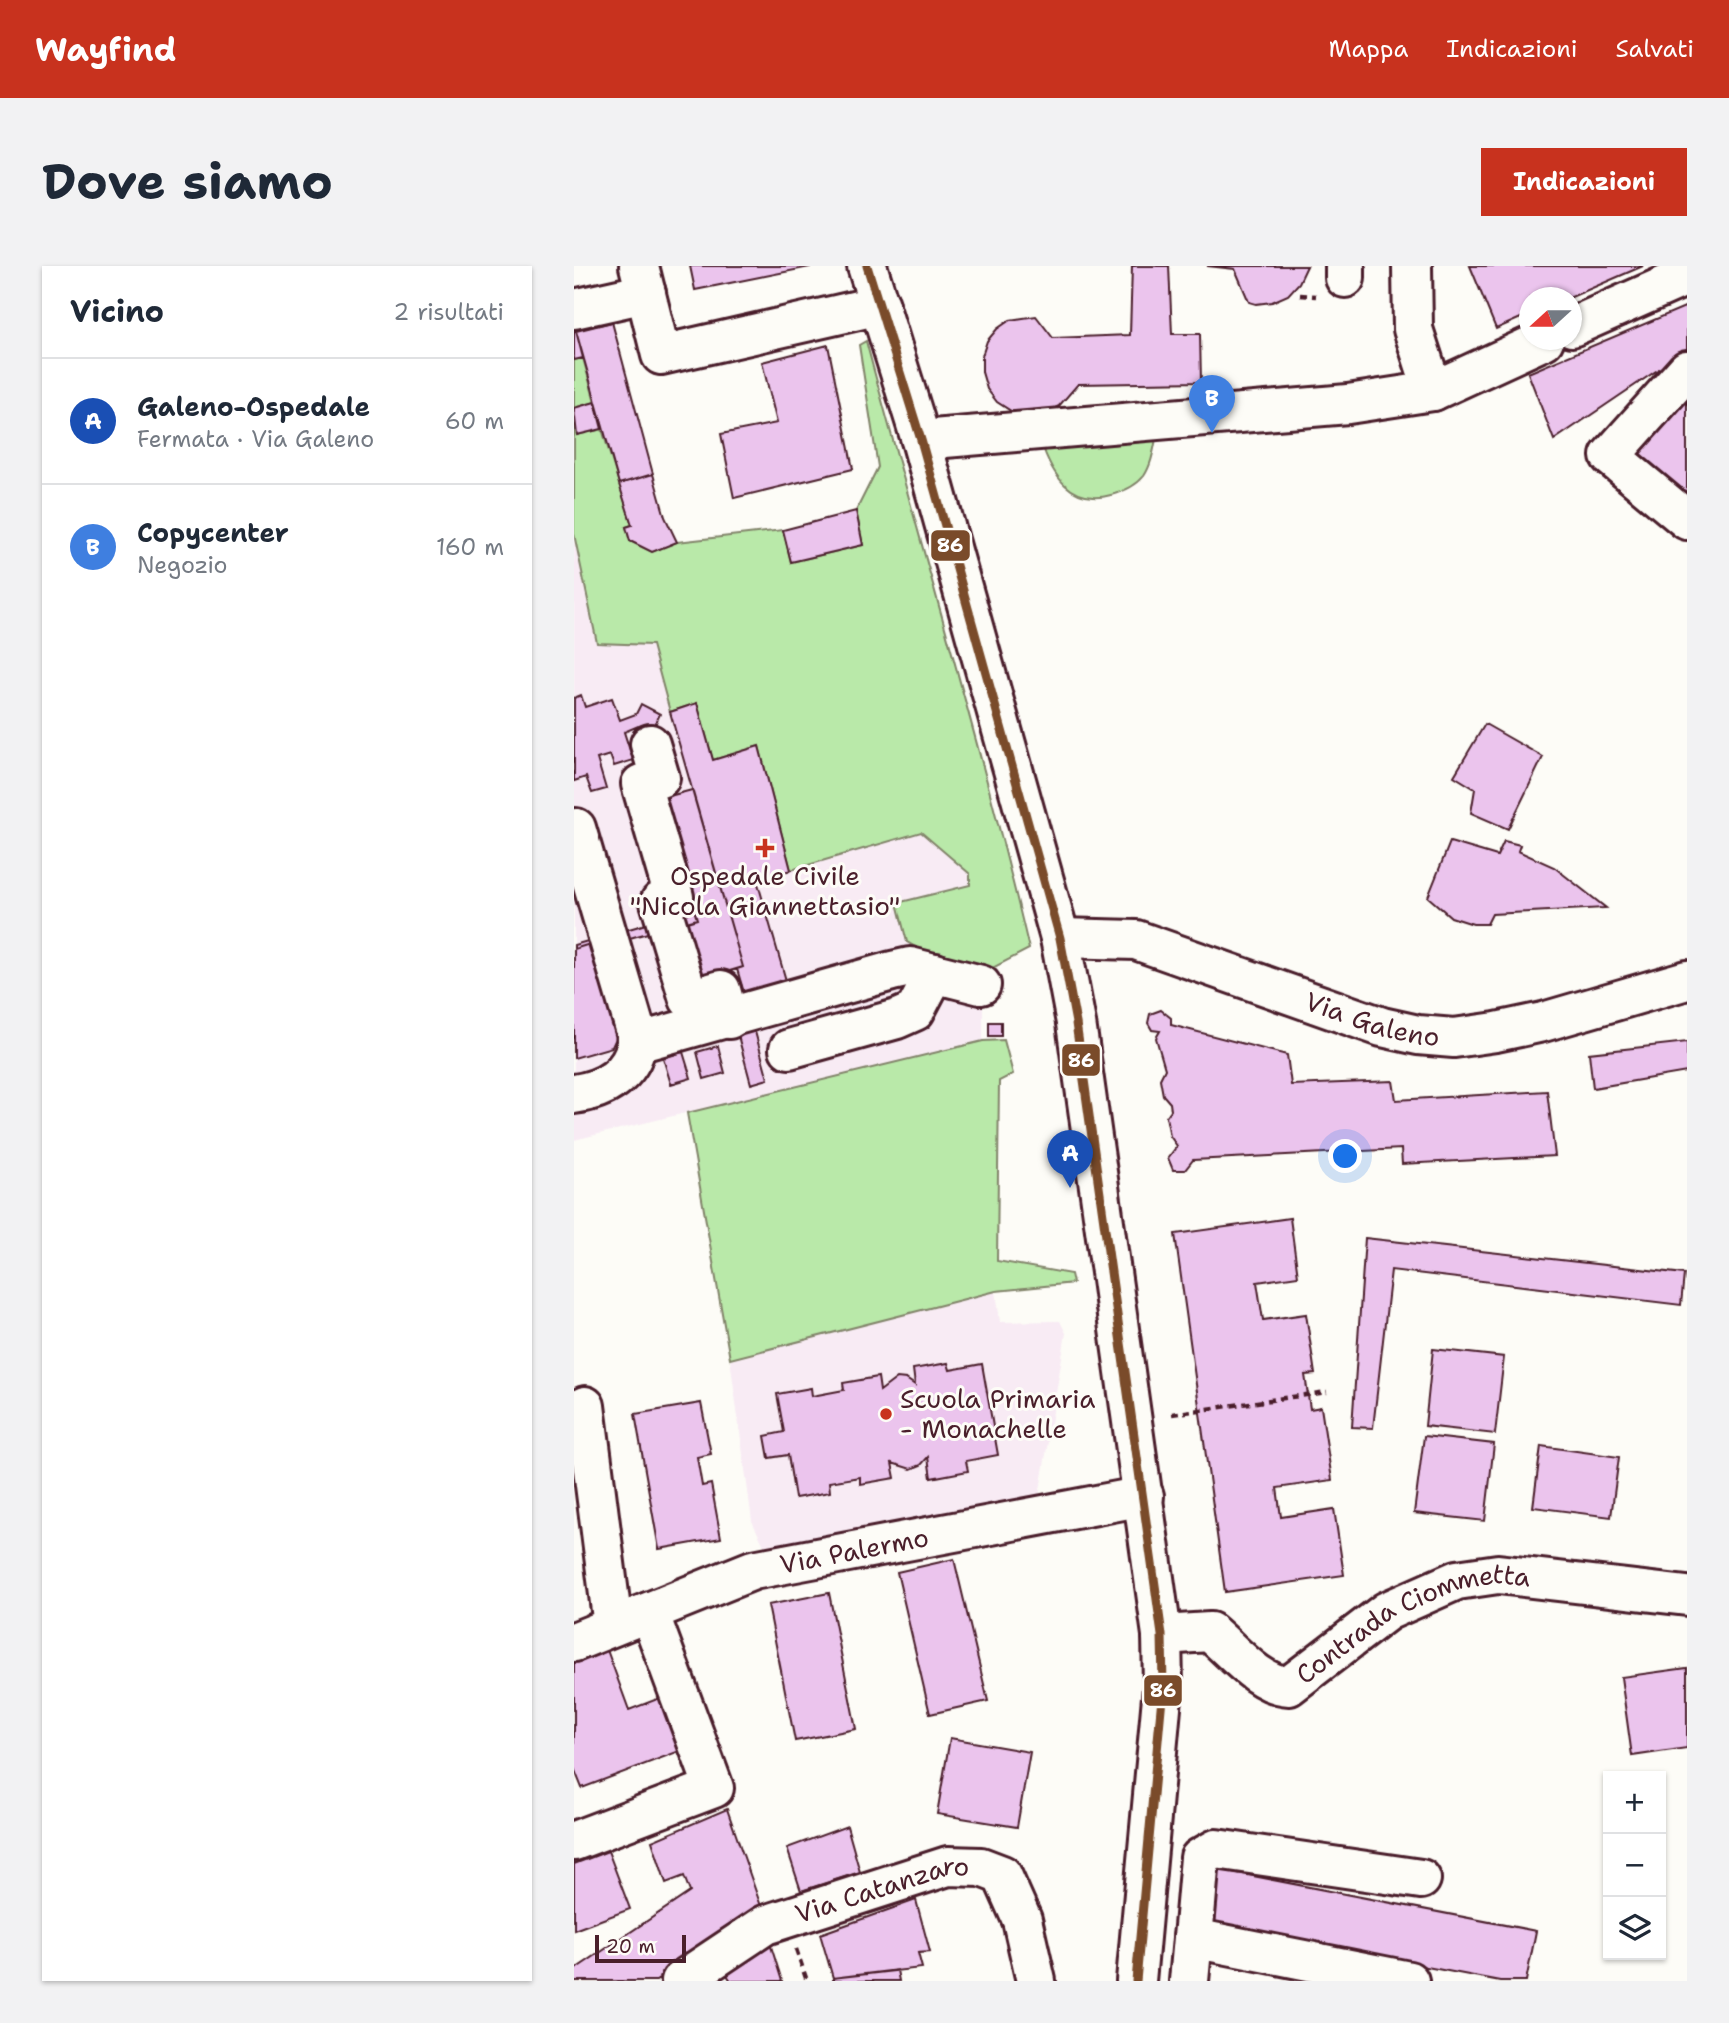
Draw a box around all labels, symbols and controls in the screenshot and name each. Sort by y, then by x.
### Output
text: Wayfind [35,27,176,72]
text: Mappa [1328,33,1408,65]
text: Indicazioni [1446,33,1578,65]
text: Salvati [1616,33,1694,65]
button: Indicazioni [1481,148,1687,216]
text: Dove siamo [42,149,333,215]
north arrow [1519,287,1582,350]
text: Vicino [70,291,164,332]
text: 2 risultati [393,297,504,327]
pin: B [1189,375,1235,433]
text: Galeno-Ospedale [137,389,370,424]
text: A [84,406,102,436]
text: 60 m [445,406,504,436]
text: Fermata · Via Galeno [137,424,374,454]
text: Copycenter [137,515,289,550]
line badge: 86 [930,529,971,562]
text: B [86,532,100,562]
text: 160 m [436,532,504,562]
text: 86 [937,533,963,558]
text: Negozio [137,550,228,580]
marker: Ospedale Civile "Nicola Giannettasio" [755,838,775,858]
place label: Ospedale Civile "Nicola Giannettasio" [630,858,900,923]
street label: Via Galeno [1300,983,1441,1054]
line badge: 86 [1061,1043,1101,1077]
text: 86 [1068,1048,1094,1073]
pin: A [1047,1130,1093,1188]
your location [1328,1139,1362,1173]
place label: Scuola Primaria - Monachelle [900,1381,1095,1446]
marker: Scuola Primaria - Monachelle [878,1406,894,1422]
street label: Via Palermo [777,1519,931,1582]
street label: Contrada Ciommetta [1288,1556,1532,1692]
line badge: 86 [1143,1674,1183,1707]
text: 86 [1150,1678,1176,1703]
map controls [1603,1771,1666,1960]
button: + [1603,1771,1666,1834]
button: − [1603,1834,1666,1897]
street label: Via Catanzaro [790,1848,970,1931]
button: layers [1603,1897,1666,1960]
scale bar [595,1932,686,1964]
text: 20 m [606,1934,655,1959]

